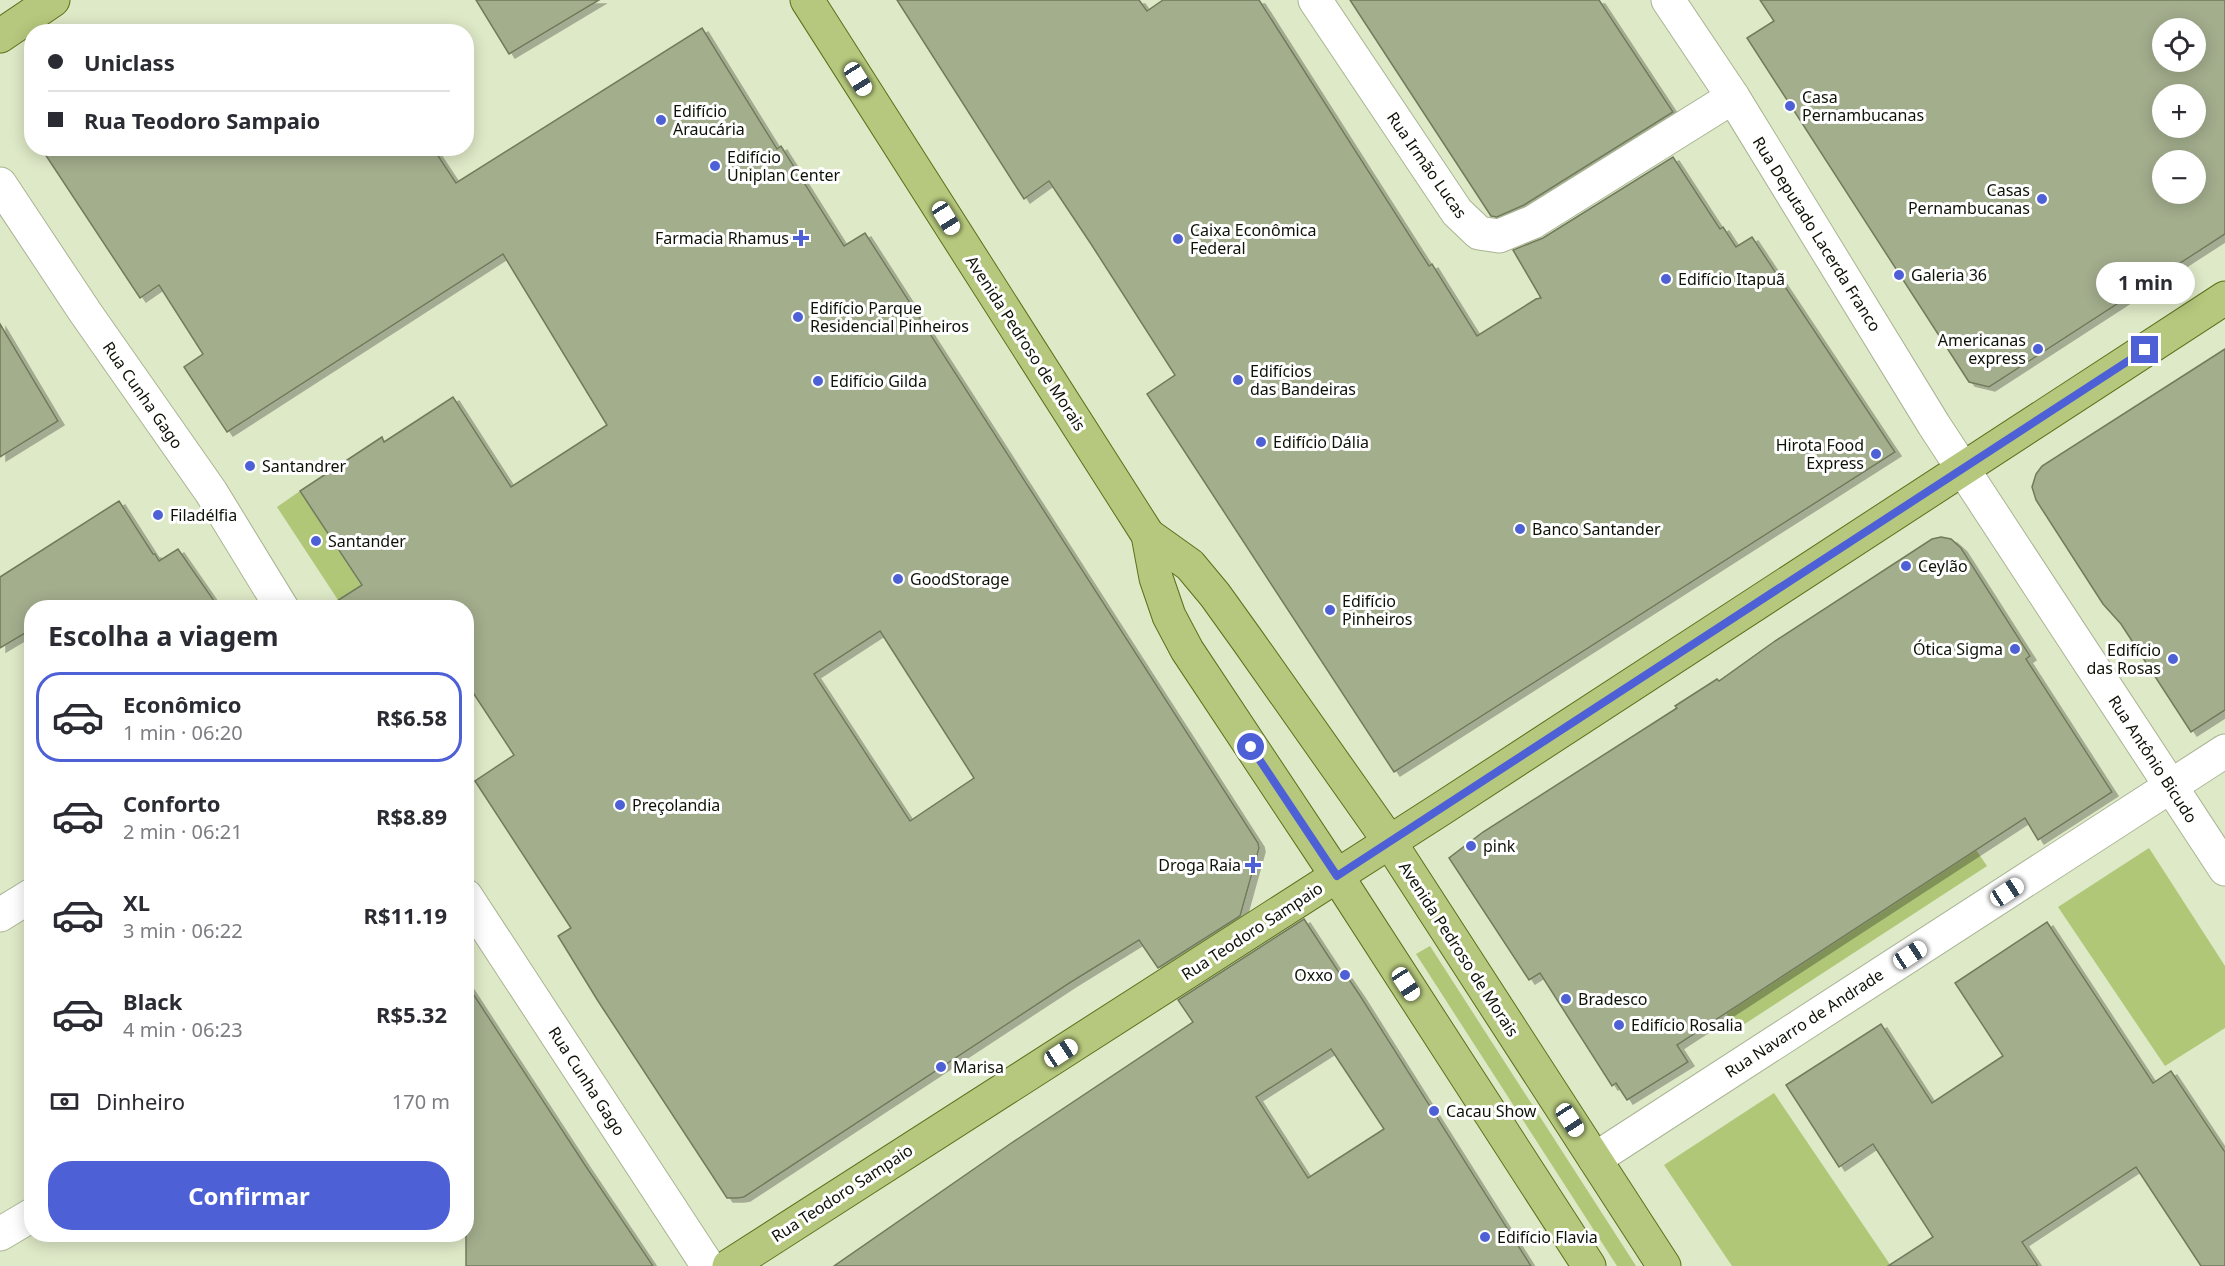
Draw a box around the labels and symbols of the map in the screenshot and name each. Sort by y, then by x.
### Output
car [841,59,875,99]
place label: Casa Pernambucanas [1802,86,1924,126]
marker: Casa Pernambucanas [1783,99,1797,113]
place label: Edifício Araucária [673,100,745,140]
street label: Rua Irmão Lucas [1382,107,1472,223]
marker: Edifício Araucária [654,113,668,127]
street label: Rua Deputado Lacerda Franco [1748,132,1886,336]
place label: Edifício Uniplan Center [727,146,841,186]
marker: Edifício Uniplan Center [708,159,722,173]
place label: Casas Pernambucanas [1908,179,2030,219]
marker: Casas Pernambucanas [2035,192,2049,206]
car [929,198,963,238]
place label: Caixa Econômica Federal [1190,219,1316,259]
place label: Farmacia Rhamus [655,227,789,249]
marker: Farmacia Rhamus [794,231,808,245]
marker: Caixa Econômica Federal [1171,232,1185,246]
street label: Avenida Pedroso de Morais [961,251,1091,435]
callout: 1 min [2096,263,2194,305]
place label: Galeria 36 [1911,264,1987,286]
place label: Edifício Itapuã [1678,268,1785,290]
marker: Galeria 36 [1892,268,1906,282]
marker: Edifício Itapuã [1659,272,1673,286]
place label: Edifício Parque Residencial Pinheiros [810,297,969,337]
marker: Edifício Parque Residencial Pinheiros [791,310,805,324]
place label: Americanas express [1938,329,2026,369]
route end [2131,336,2158,363]
street label: Rua Cunha Gago [98,337,188,453]
marker: Americanas express [2031,342,2045,356]
place label: Edifícios das Bandeiras [1250,360,1356,400]
place label: Edifício Gilda [830,370,927,392]
marker: Edifícios das Bandeiras [1231,373,1245,387]
marker: Edifício Gilda [811,374,825,388]
place label: Edifício Dália [1273,431,1369,453]
place label: Hirota Food Express [1776,434,1864,474]
marker: Edifício Dália [1254,435,1268,449]
marker: Hirota Food Express [1869,447,1883,461]
place label: Santandrer [262,455,346,477]
marker: Santandrer [243,459,257,473]
place label: Filadélfia [170,504,237,526]
marker: Filadélfia [151,508,165,522]
place label: Banco Santander [1532,518,1661,540]
marker: Banco Santander [1513,522,1527,536]
place label: Santander [328,530,406,552]
marker: Santander [309,534,323,548]
place label: Ceylão [1918,555,1968,577]
marker: Ceylão [1899,559,1913,573]
place label: GoodStorage [910,568,1009,590]
marker: GoodStorage [891,572,905,586]
place label: Edifício Pinheiros [1342,590,1412,630]
marker: Edifício Pinheiros [1323,603,1337,617]
place label: Ótica Sigma [1913,638,2003,660]
place label: Edifício das Rosas [2086,639,2161,679]
marker: Ótica Sigma [2008,642,2022,656]
marker: Edifício das Rosas [2166,652,2180,666]
street label: Rua Antônio Bicudo [2103,691,2203,827]
route start [1237,733,1264,760]
place label: Preçolandia [632,794,720,816]
marker: Preçolandia [613,798,627,812]
place label: pink [1483,835,1516,857]
marker: pink [1464,839,1478,853]
place label: Droga Raia [1158,854,1241,876]
street label: Avenida Pedroso de Morais [1394,857,1524,1041]
marker: Droga Raia [1246,858,1260,872]
car [1987,875,2027,909]
street label: Rua Teodoro Sampaio [1177,877,1327,985]
car [1890,938,1930,972]
street label: Rua Navarro de Andrade [1720,963,1888,1083]
place label: Oxxo [1294,964,1333,986]
car [1389,964,1423,1004]
marker: Oxxo [1338,968,1352,982]
place label: Bradesco [1578,988,1648,1010]
marker: Bradesco [1559,992,1573,1006]
place label: Edifício Rosalia [1631,1014,1743,1036]
marker: Edifício Rosalia [1612,1018,1626,1032]
street label: Rua Cunha Gago [543,1022,631,1140]
car [1041,1036,1081,1070]
place label: Marisa [953,1056,1004,1078]
marker: Marisa [934,1060,948,1074]
place label: Cacau Show [1446,1100,1537,1122]
car [1553,1100,1587,1140]
marker: Cacau Show [1427,1104,1441,1118]
street label: Rua Teodoro Sampaio [767,1139,917,1247]
place label: Edifício Flavia [1497,1226,1598,1248]
marker: Edifício Flavia [1478,1230,1492,1244]

